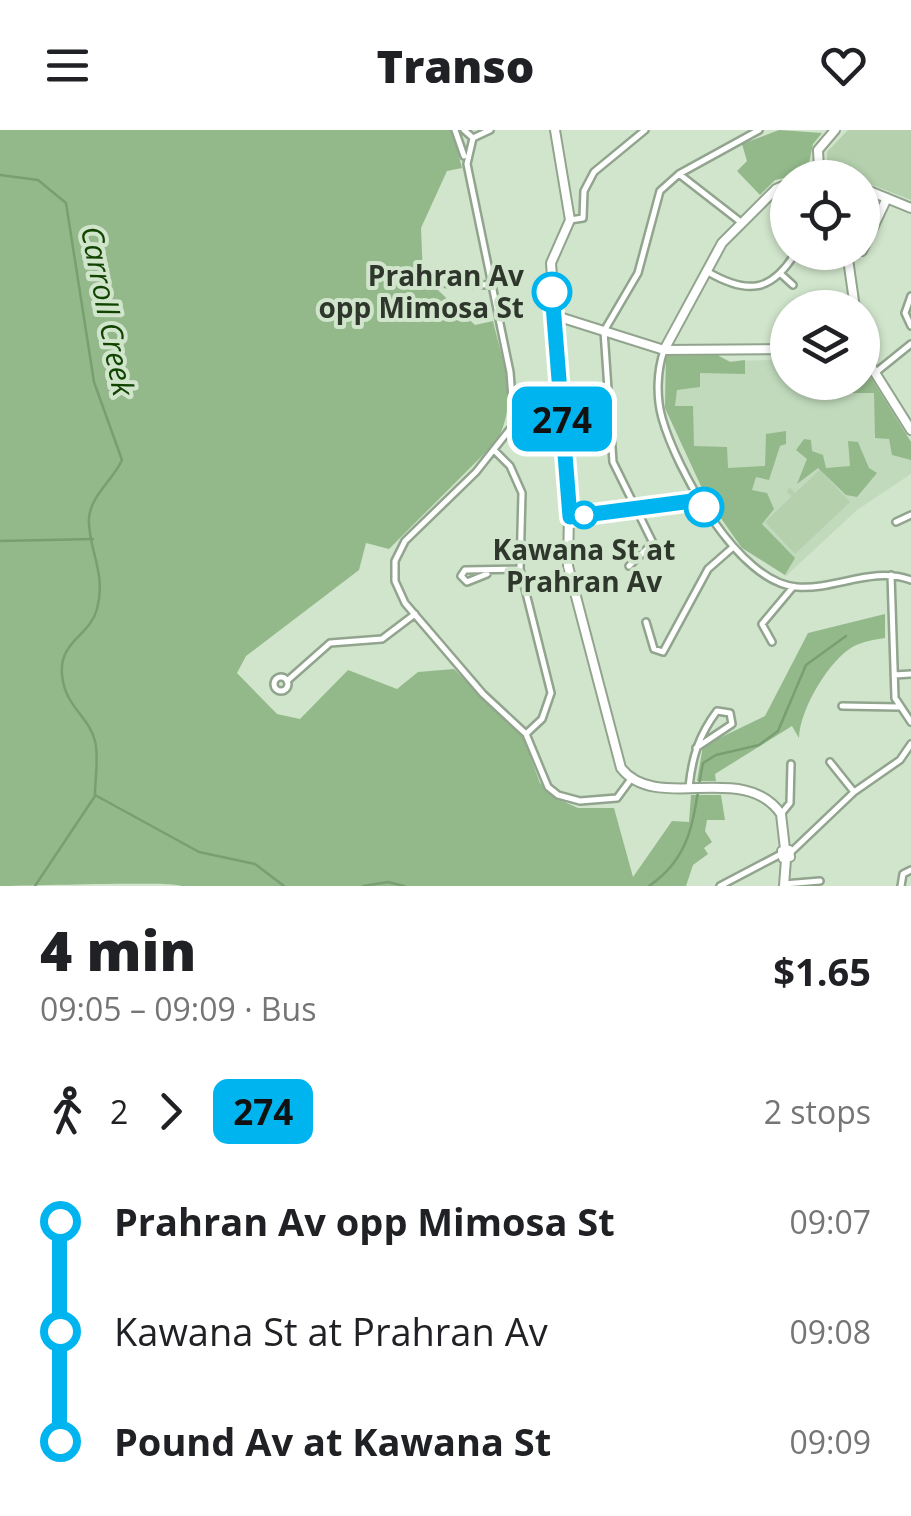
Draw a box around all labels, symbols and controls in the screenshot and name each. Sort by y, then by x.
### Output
text: Transo [377,35,534,96]
icon: menu [40,38,95,93]
icon: heart [816,38,871,93]
map controls [770,160,880,400]
button: locate [770,160,880,270]
water label: Carroll Creek [72,222,145,400]
place label: Prahran Av opp Mimosa St [318,256,524,326]
marker: Prahran Av opp Mimosa St [533,273,571,311]
button: layers [770,290,880,400]
line badge: 274 [504,386,620,452]
text: 274 [532,396,592,443]
unlabelled marker [685,488,723,526]
marker: Kawana St at Prahran Av [571,502,597,528]
place label: Kawana St at Prahran Av [493,530,675,600]
text: 4 min [40,912,196,987]
text: $1.65 [773,945,871,997]
text: 09:05 – 09:09 · Bus [40,987,316,1030]
icon: walk [40,1084,95,1139]
icon: forward [143,1084,198,1139]
text: 274 [233,1088,293,1135]
text: 2 [110,1090,128,1133]
text: 2 stops [764,1090,871,1133]
text: Prahran Av opp Mimosa St [114,1195,615,1247]
text: 09:07 [789,1200,871,1243]
text: Kawana St at Prahran Av [114,1305,548,1357]
text: 09:08 [789,1310,871,1353]
text: Pound Av at Kawana St [114,1415,551,1467]
text: 09:09 [789,1420,871,1463]

